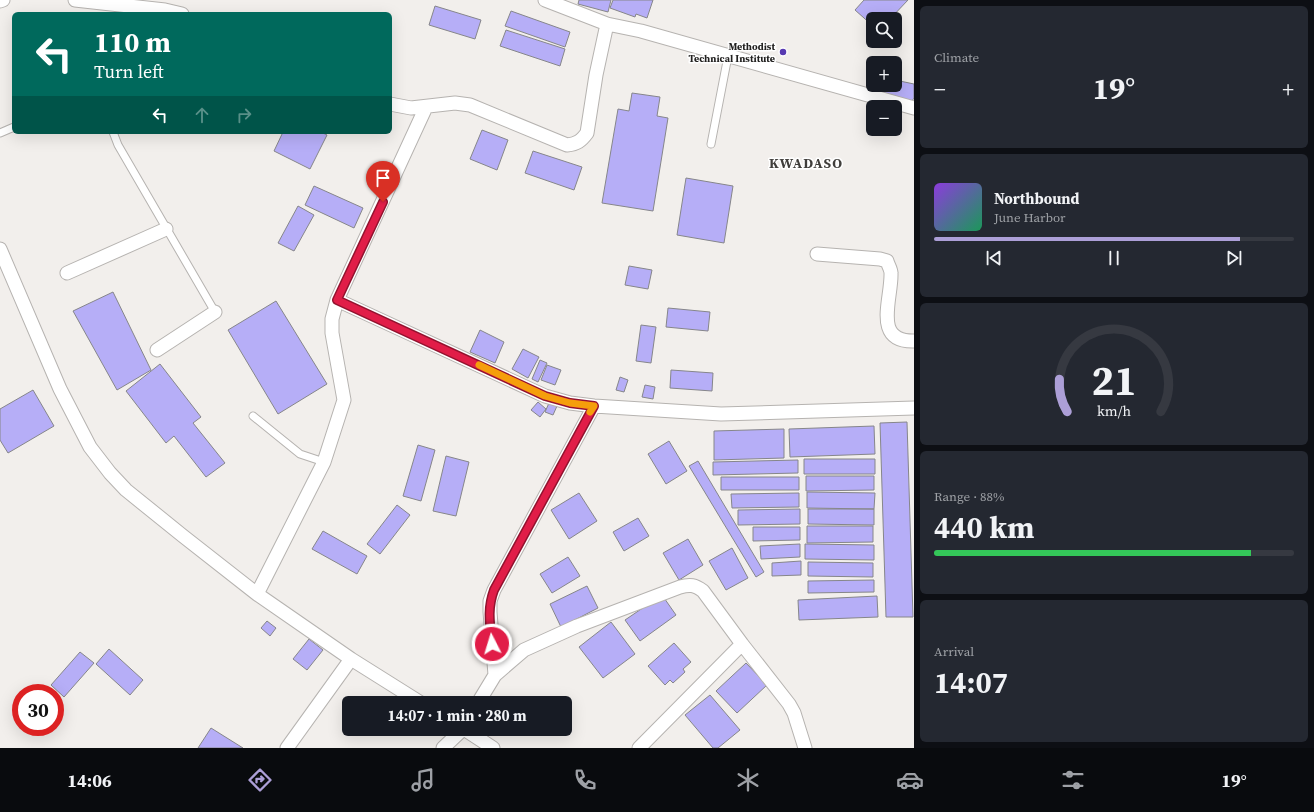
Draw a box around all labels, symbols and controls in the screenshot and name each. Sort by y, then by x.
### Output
map controls [866,12,902,136]
button: search [866,12,902,48]
text: 110 m [94,23,171,61]
icon: left [28,28,80,80]
place label: Methodist Technical Institute [688,40,775,65]
marker: Methodist Technical Institute [778,47,788,57]
text: Climate [934,49,979,66]
button: + [866,56,902,92]
text: Turn left [94,59,164,84]
text: 19° [1093,68,1135,109]
text: − [934,74,946,104]
text: + [1282,74,1294,104]
button: − [866,100,902,136]
icon: left [149,104,171,126]
icon: ahead [191,104,213,126]
icon: right [233,104,255,126]
district label: KWADASO [769,153,843,173]
pin [366,161,400,202]
icon: arrive [372,167,394,189]
text: Northbound [994,188,1079,209]
text: June Harbor [994,209,1066,226]
icon: previous [983,247,1005,269]
icon: pause [1103,247,1125,269]
icon: next [1223,247,1245,269]
text: 21 [1091,352,1137,409]
text: km/h [1097,401,1131,421]
text: Range · 88% [934,488,1005,505]
text: 440 km [934,507,1034,548]
position arrow [471,623,513,665]
text: Arrival [934,643,974,660]
text: 14:07 [934,662,1008,703]
speed limit sign: 30 [12,684,64,736]
text: 14:07 · 1 min · 280 m [388,705,527,726]
icon: directions [246,766,274,794]
icon: music [409,766,437,794]
icon: phone [571,766,599,794]
icon: climate [734,766,762,794]
icon: car [896,766,924,794]
icon: filters [1059,766,1087,794]
text: 14:06 [67,768,112,793]
text: 19° [1221,768,1247,793]

